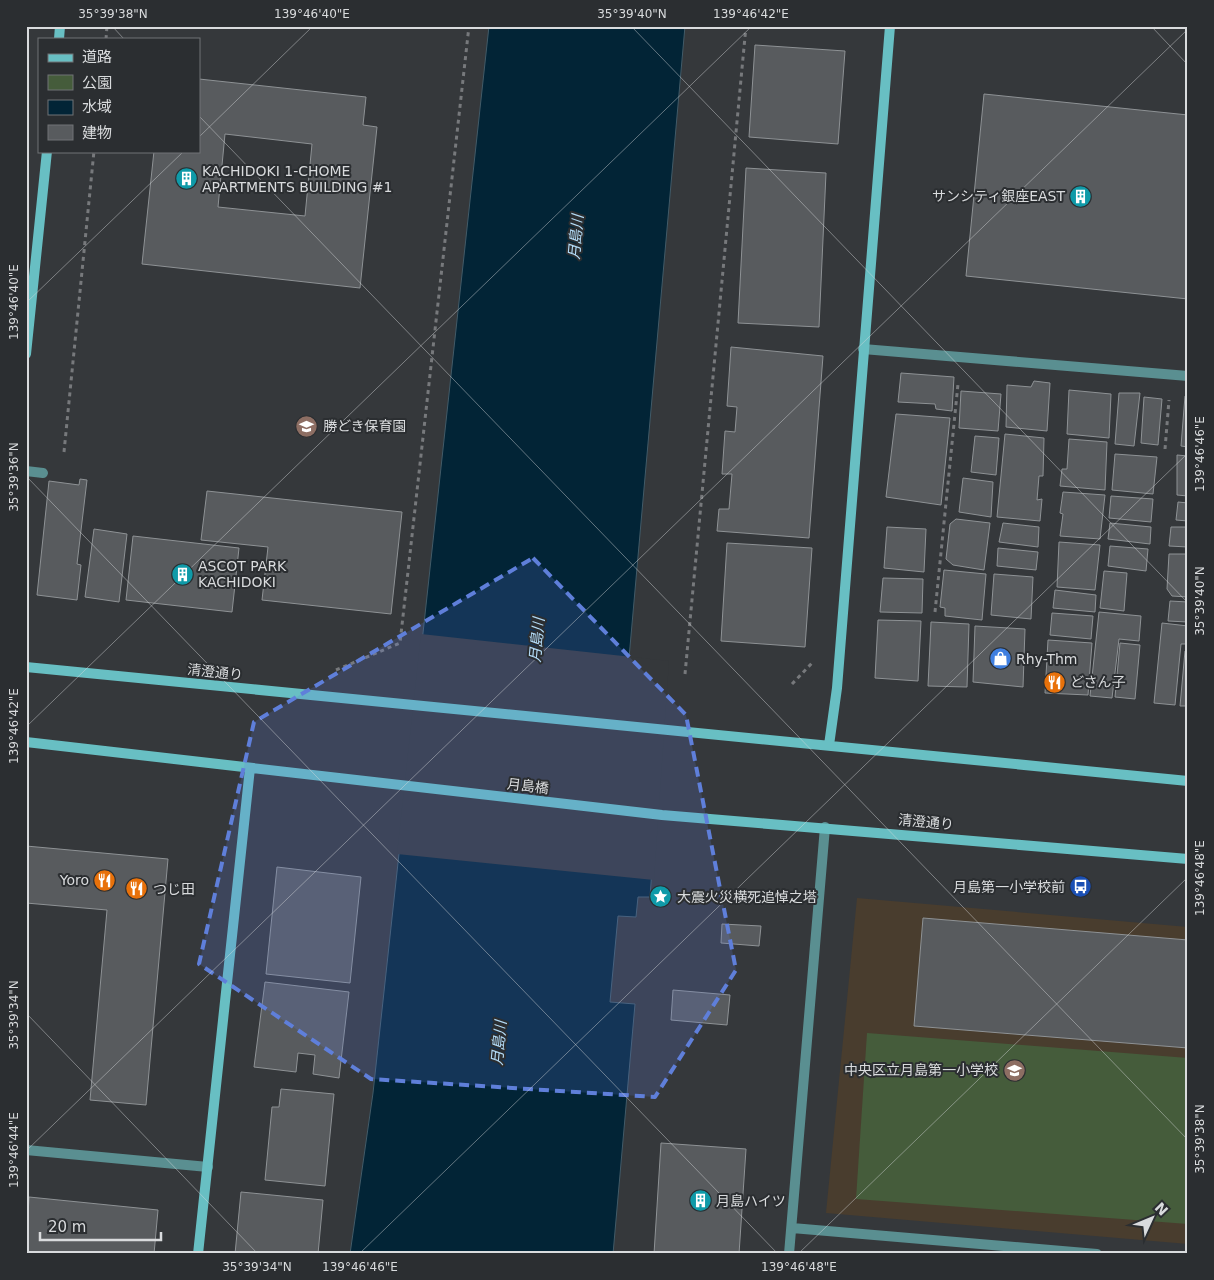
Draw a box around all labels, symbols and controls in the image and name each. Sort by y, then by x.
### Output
text: 35°39'38"N [78,7,148,21]
text: 139°46'40"E [274,7,350,21]
text: 35°39'40"N [597,7,667,21]
text: 139°46'42"E [713,7,789,21]
legend [38,38,200,152]
text: 道路 [82,48,112,66]
text: 公園 [82,74,112,92]
text: 水域 [82,98,112,116]
text: 建物 [82,124,112,142]
place label: KACHIDOKI 1-CHOME APARTMENTS BUILDING #1 [202,163,392,195]
building icon: KACHIDOKI 1-CHOME APARTMENTS BUILDING #1 [174,167,198,191]
building icon: サンシティ銀座EAST [1069,184,1093,208]
place label: サンシティ銀座EAST [932,188,1065,204]
water label: 月島川 [565,212,587,260]
text: 139°46'40"E [7,264,21,340]
school or university icon: 勝どき保育園 [295,414,319,438]
text: 139°46'46"E [1193,416,1207,492]
place label: 勝どき保育園 [323,418,407,434]
text: 35°39'36"N [7,442,21,512]
place label: ASCOT PARK KACHIDOKI [198,558,287,590]
building icon: ASCOT PARK KACHIDOKI [170,562,194,586]
text: 35°39'40"N [1193,566,1207,636]
water label: 月島川 [526,615,548,663]
shop icon: Rhy-Thm [988,647,1012,671]
place label: Rhy-Thm [1016,651,1077,667]
street label: 清澄通り [186,661,244,683]
restaurant icon: どさん子 [1042,670,1066,694]
place label: どさん子 [1070,674,1126,690]
text: 139°46'42"E [7,688,21,764]
street label: 月島橋 [506,776,550,796]
street label: 清澄通り [897,812,955,832]
text: 139°46'48"E [1193,840,1207,916]
restaurant icon: Yoro [93,868,117,892]
place label: Yoro [59,872,89,888]
bus stop icon: 月島第一小学校前 [1069,875,1093,899]
restaurant icon: つじ田 [125,877,149,901]
place label: 月島第一小学校前 [953,879,1065,895]
place label: つじ田 [153,881,195,897]
place icon: 大震火災横死追悼之塔 [649,885,673,909]
place label: 大震火災横死追悼之塔 [677,889,817,905]
text: 35°39'34"N [7,980,21,1050]
water label: 月島川 [488,1018,510,1066]
school or university icon: 中央区立月島第一小学校 [1002,1058,1026,1082]
place label: 中央区立月島第一小学校 [844,1062,998,1078]
text: 35°39'38"N [1193,1104,1207,1174]
text: 139°46'44"E [7,1112,21,1188]
building icon: 月島ハイツ [688,1189,712,1213]
north arrow [1126,1192,1176,1242]
place label: 月島ハイツ [716,1193,786,1209]
text: N [1152,1199,1171,1219]
scale bar [40,1210,161,1242]
text: 20 m [48,1218,86,1236]
text: 35°39'34"N [222,1260,292,1274]
text: 139°46'46"E [322,1260,398,1274]
text: 139°46'48"E [761,1260,837,1274]

